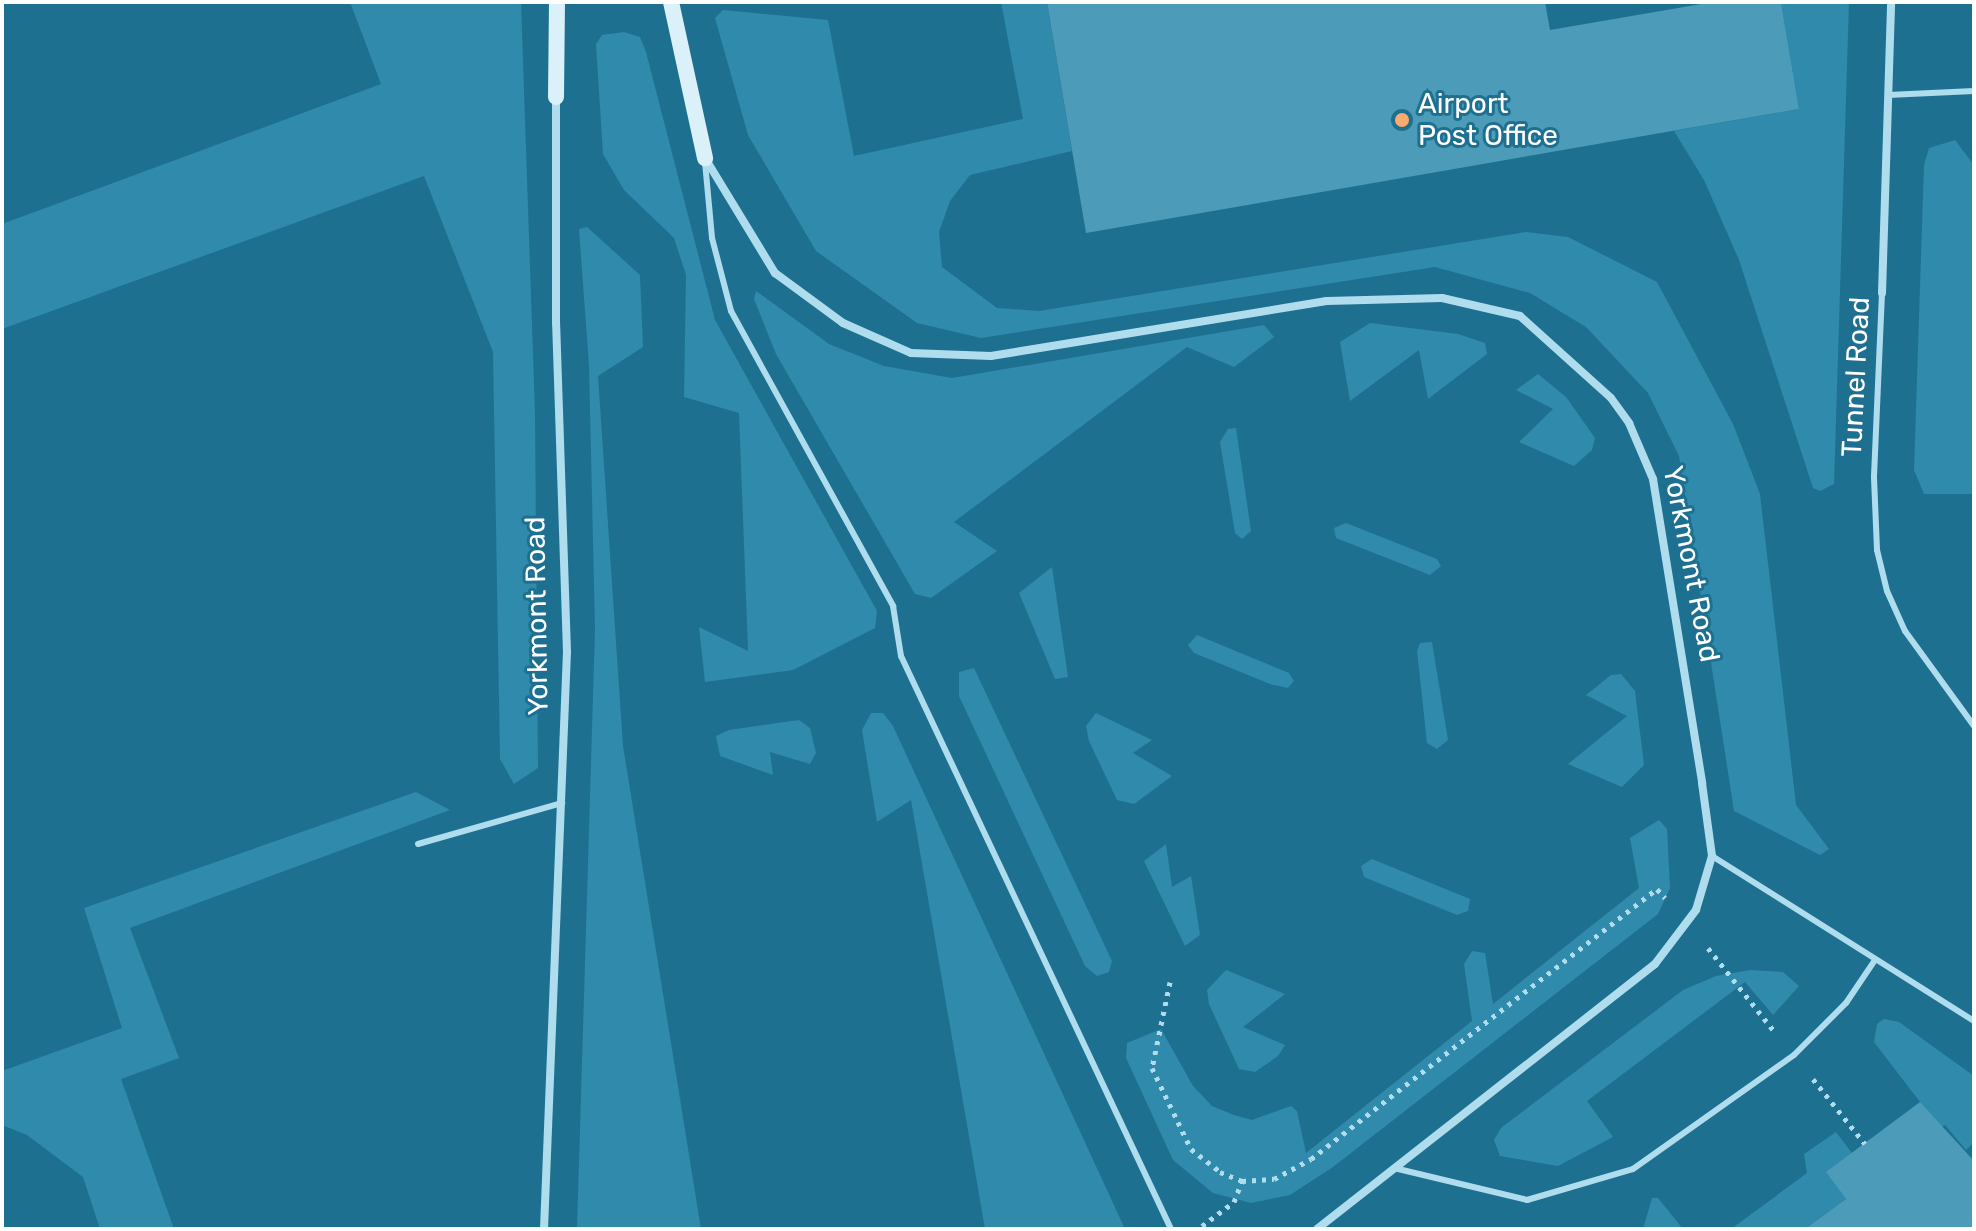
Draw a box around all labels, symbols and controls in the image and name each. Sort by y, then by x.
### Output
place label: Airport Post Office [1418,87,1558,153]
marker: Airport Post Office [1393,111,1411,129]
street label: Tunnel Road [1835,296,1877,458]
street label: Yorkmont Road [1656,463,1726,665]
street label: Yorkmont Road [518,516,556,716]

